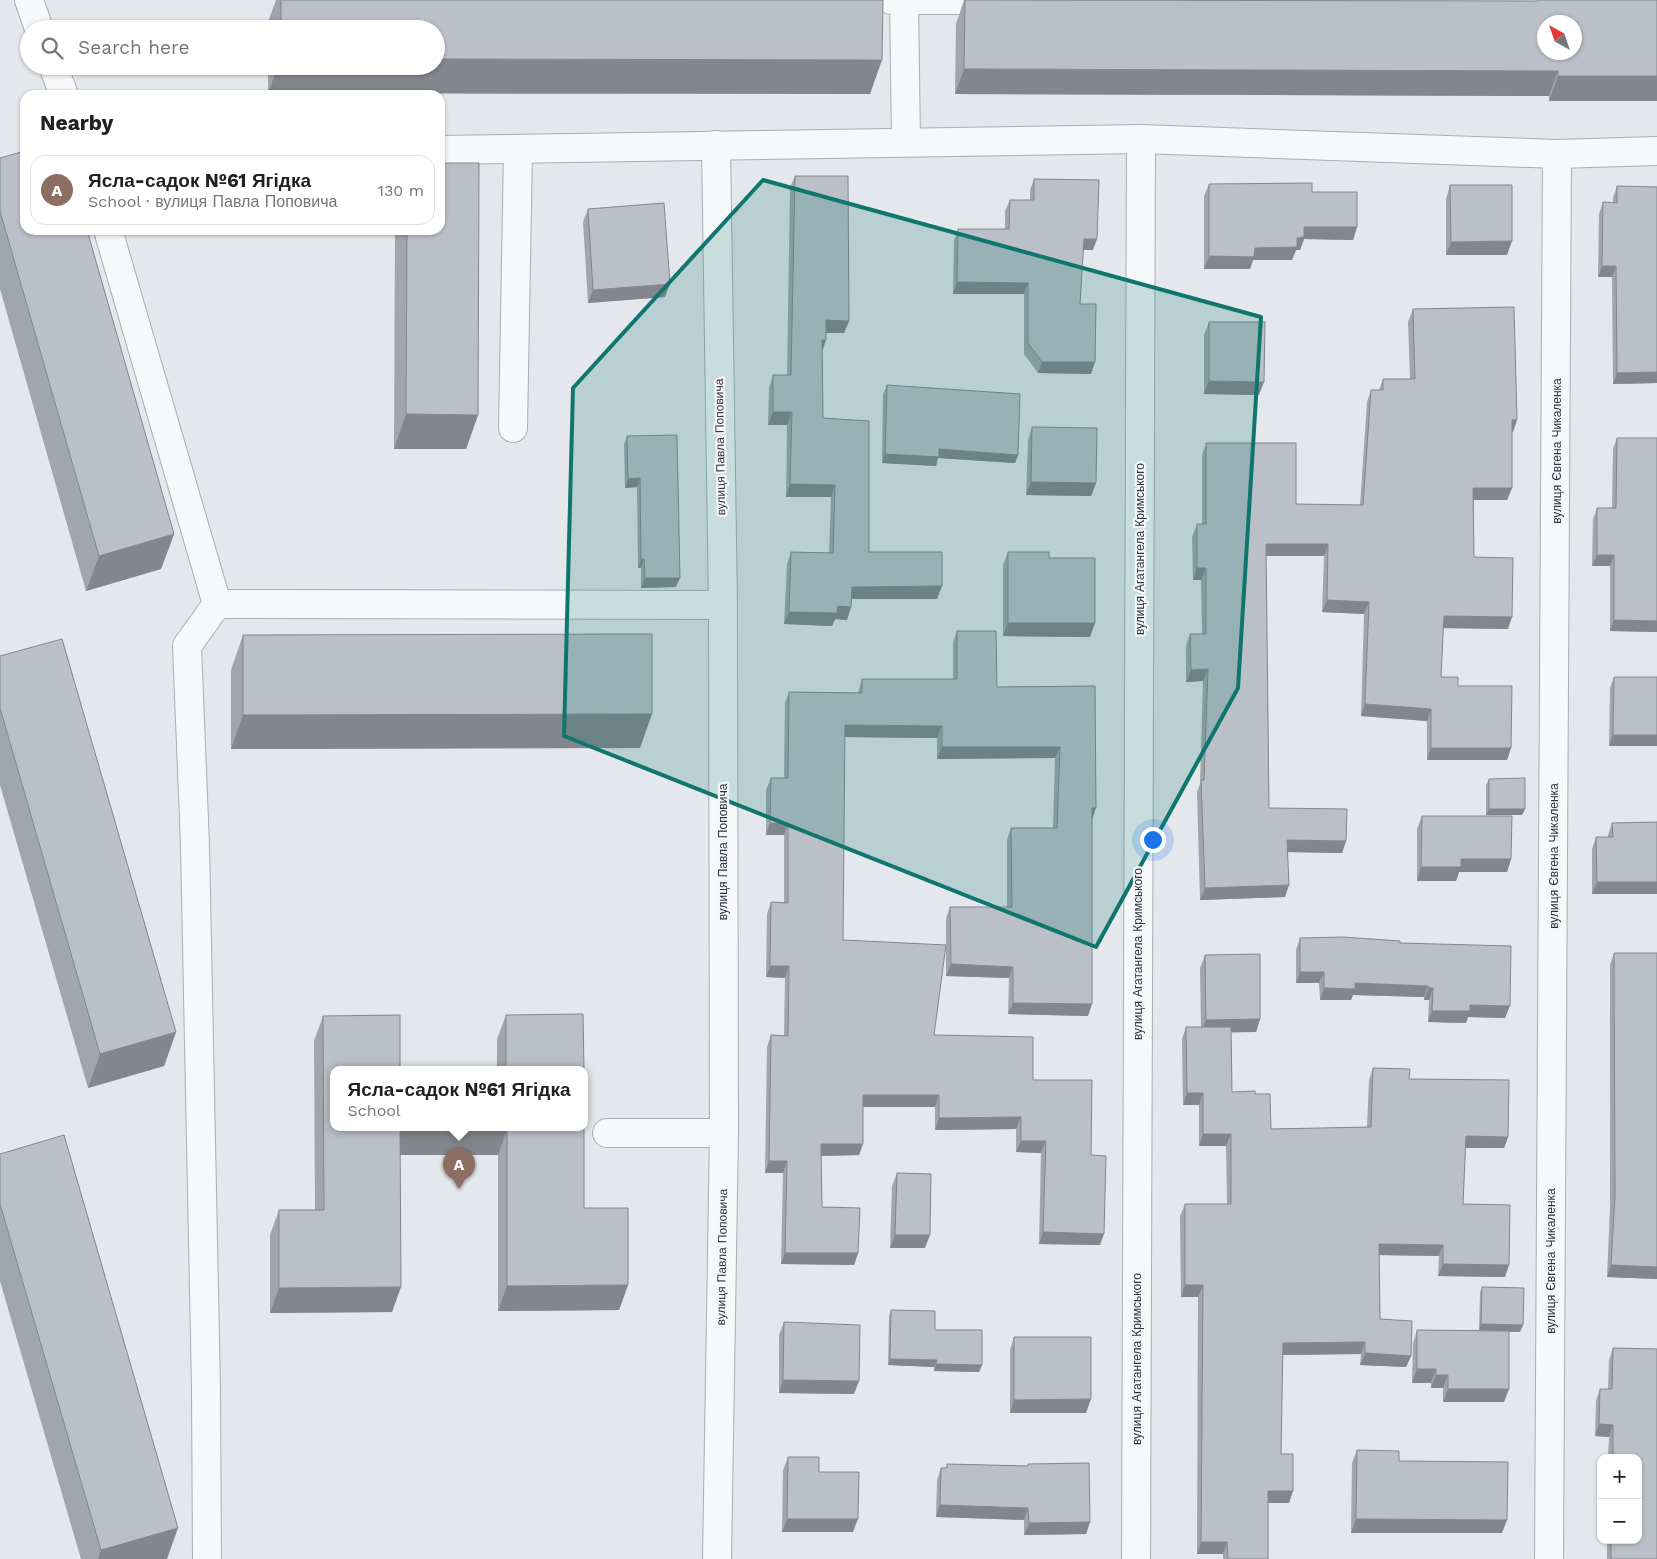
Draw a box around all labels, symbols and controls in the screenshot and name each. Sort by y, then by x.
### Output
north arrow [1537,15,1582,60]
search box [20,20,445,75]
icon: search [38,34,66,62]
text: Search here [78,36,189,59]
text: Nearby [40,110,113,135]
text: Ясла-садок №61 Ягідка [88,169,311,192]
text: A [52,181,62,200]
text: 130 m [378,181,424,200]
text: School · вулиця Павла Поповича [88,192,337,211]
street label: вулиця Павла Поповича [712,378,728,515]
street label: вулиця Євгена Чикаленка [1550,378,1564,524]
street label: вулиця Агатангела Кримського [1133,463,1147,635]
street label: вулиця Павла Поповича [716,783,730,920]
street label: вулиця Євгена Чикаленка [1547,783,1561,929]
your location [1140,827,1166,853]
street label: вулиця Агатангела Кримського [1131,868,1145,1040]
popup [330,1066,588,1131]
text: Ясла-садок №61 Ягідка [348,1078,570,1101]
text: School [348,1101,401,1120]
pin: A [443,1148,475,1189]
street label: вулиця Павла Поповича [714,1188,730,1325]
street label: вулиця Євгена Чикаленка [1544,1188,1558,1334]
street label: вулиця Агатангела Кримського [1130,1273,1144,1445]
map controls [1597,1454,1642,1544]
button: + [1597,1454,1642,1499]
button: − [1597,1499,1642,1544]

